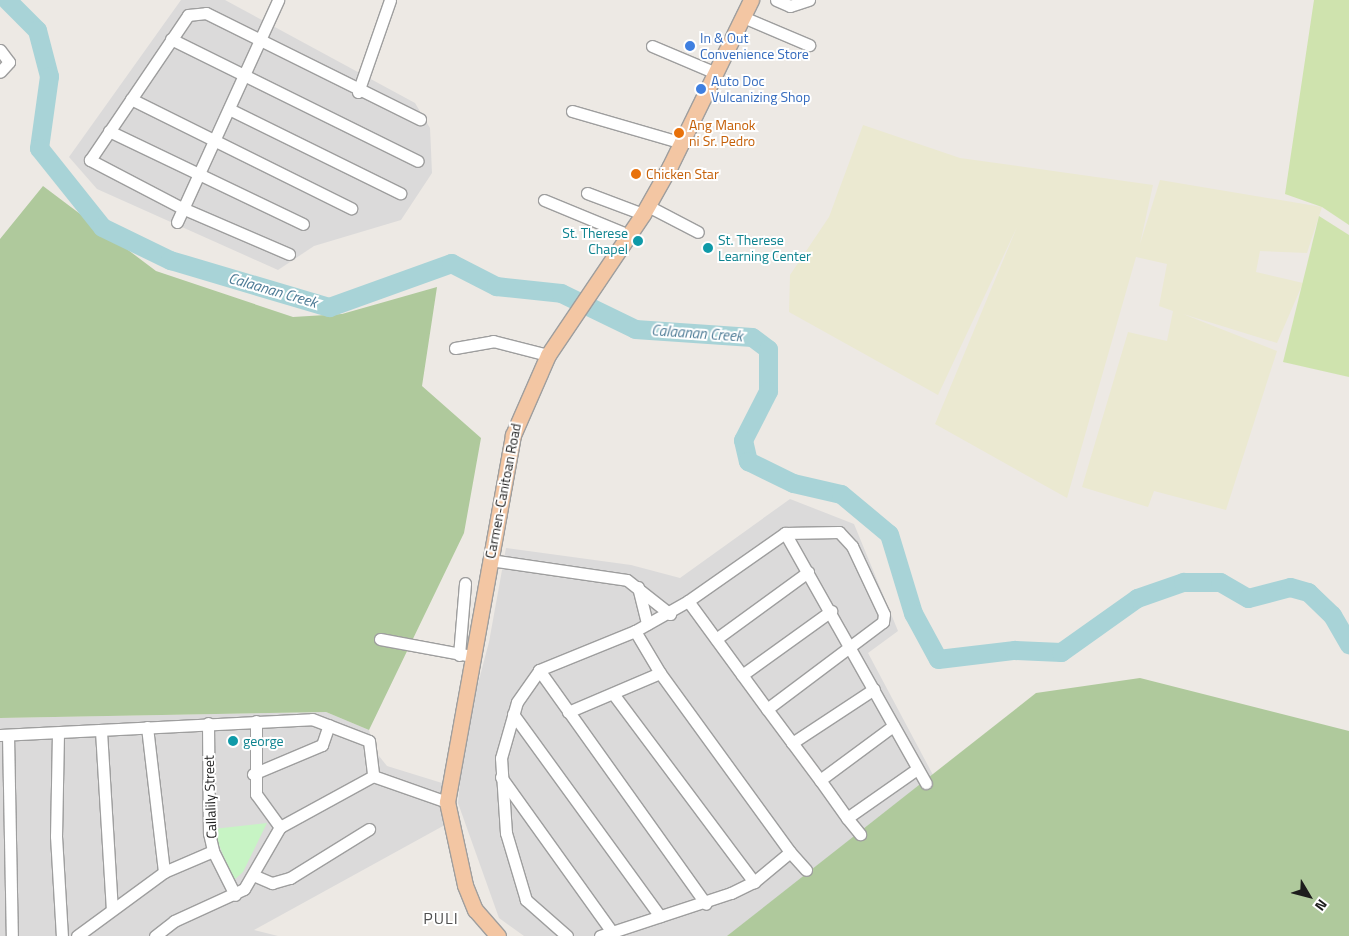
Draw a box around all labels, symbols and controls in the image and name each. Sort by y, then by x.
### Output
place label: In & Out Convenience Store [700,30,809,62]
marker: In & Out Convenience Store [684,40,696,52]
place label: Auto Doc Vulcanizing Shop [711,73,810,105]
marker: Auto Doc Vulcanizing Shop [695,83,707,95]
place label: Ang Manok ni Sr. Pedro [689,117,756,150]
marker: Ang Manok ni Sr. Pedro [673,127,685,139]
place label: Chicken Star [646,166,719,182]
marker: Chicken Star [630,168,642,180]
place label: St. Therese Chapel [562,225,628,258]
place label: St. Therese Learning Center [718,232,811,264]
marker: St. Therese Chapel [632,235,644,247]
marker: St. Therese Learning Center [702,242,714,254]
water label: Calaanan Creek [227,269,319,311]
water label: Calaanan Creek [651,321,743,345]
street label: Carmen-Canitoan Road [482,422,524,560]
place label: george [243,733,284,749]
marker: george [227,735,239,747]
street label: Callalily Street [200,755,220,839]
north arrow [1284,871,1334,921]
text: N [1310,895,1333,916]
district label: PULI [423,908,459,928]

